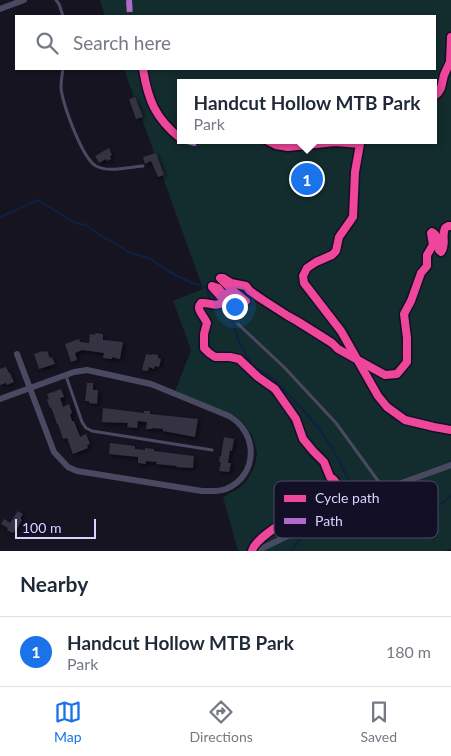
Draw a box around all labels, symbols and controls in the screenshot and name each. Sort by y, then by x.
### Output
search box [15,15,436,70]
icon: search [33,29,61,57]
text: Search here [73,31,171,54]
popup [177,79,437,144]
text: Handcut Hollow MTB Park [194,91,420,114]
text: Park [194,114,225,133]
pin: 1 [291,160,323,198]
your location [222,294,248,320]
legend [274,481,438,538]
text: Cycle path [315,489,380,506]
text: Path [315,512,343,529]
scale bar [15,516,96,539]
text: 100 m [22,519,61,536]
text: Nearby [20,571,88,596]
text: Handcut Hollow MTB Park [67,631,294,654]
text: 1 [31,642,41,661]
text: 180 m [386,642,431,661]
text: Park [67,654,98,673]
tab: Map [54,698,82,745]
tab: Directions [190,698,253,745]
tab: Saved [361,698,397,745]

